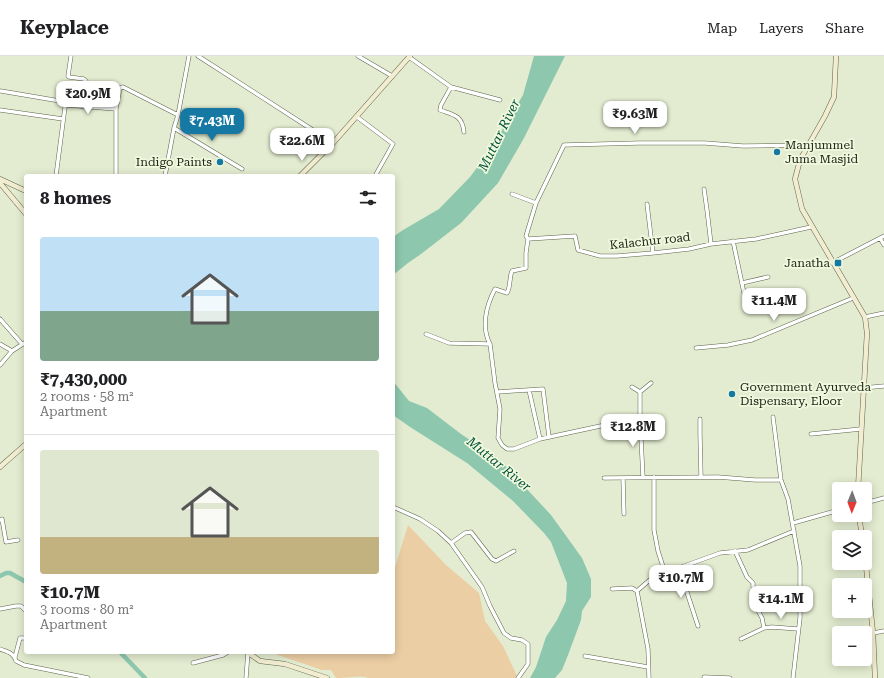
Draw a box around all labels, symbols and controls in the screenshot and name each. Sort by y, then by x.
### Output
text: Keyplace [20,16,109,39]
text: Map [707,20,737,36]
text: Layers [759,20,803,36]
text: Share [825,20,864,36]
pin: ₹20.9M [55,81,121,115]
text: ₹20.9M [65,86,111,101]
water label: Muttar River [475,96,523,174]
pin: ₹9.63M [602,101,668,135]
text: ₹9.63M [612,106,658,121]
pin: ₹7.43M [179,108,245,142]
text: ₹7.43M [189,113,235,128]
pin: ₹22.6M [269,128,335,162]
text: ₹22.6M [279,133,325,148]
place label: Manjummel Juma Masjid [785,138,858,166]
marker: Manjummel Juma Masjid [772,147,782,157]
place label: Indigo Paints [136,155,212,169]
marker: Indigo Paints [215,157,225,167]
icon: filters [357,187,379,209]
text: 8 homes [40,188,111,208]
street label: Kalachur road [609,230,691,252]
place label: Janatha [784,256,830,270]
marker: Janatha [833,258,843,268]
icon: home [174,263,246,335]
pin: ₹11.4M [741,288,807,322]
text: ₹11.4M [751,293,797,308]
text: ₹7,430,000 [40,369,127,389]
place label: Government Ayurveda Dispensary, Eloor [740,380,871,408]
text: 2 rooms · 58 m² [40,389,134,404]
marker: Government Ayurveda Dispensary, Eloor [727,389,737,399]
text: Apartment [40,404,107,419]
pin: ₹12.8M [600,414,666,448]
text: ₹12.8M [610,419,656,434]
water label: Muttar River [463,433,534,495]
icon: home [174,476,246,548]
north arrow [832,482,872,522]
map controls [832,482,872,666]
button: layers [832,530,872,570]
pin: ₹10.7M [648,565,714,599]
text: ₹10.7M [658,570,704,585]
button: + [832,578,872,618]
text: ₹10.7M [40,582,100,602]
pin: ₹14.1M [748,586,814,620]
text: ₹14.1M [758,591,804,606]
text: 3 rooms · 80 m² [40,602,134,617]
text: Apartment [40,617,107,632]
button: − [832,626,872,666]

